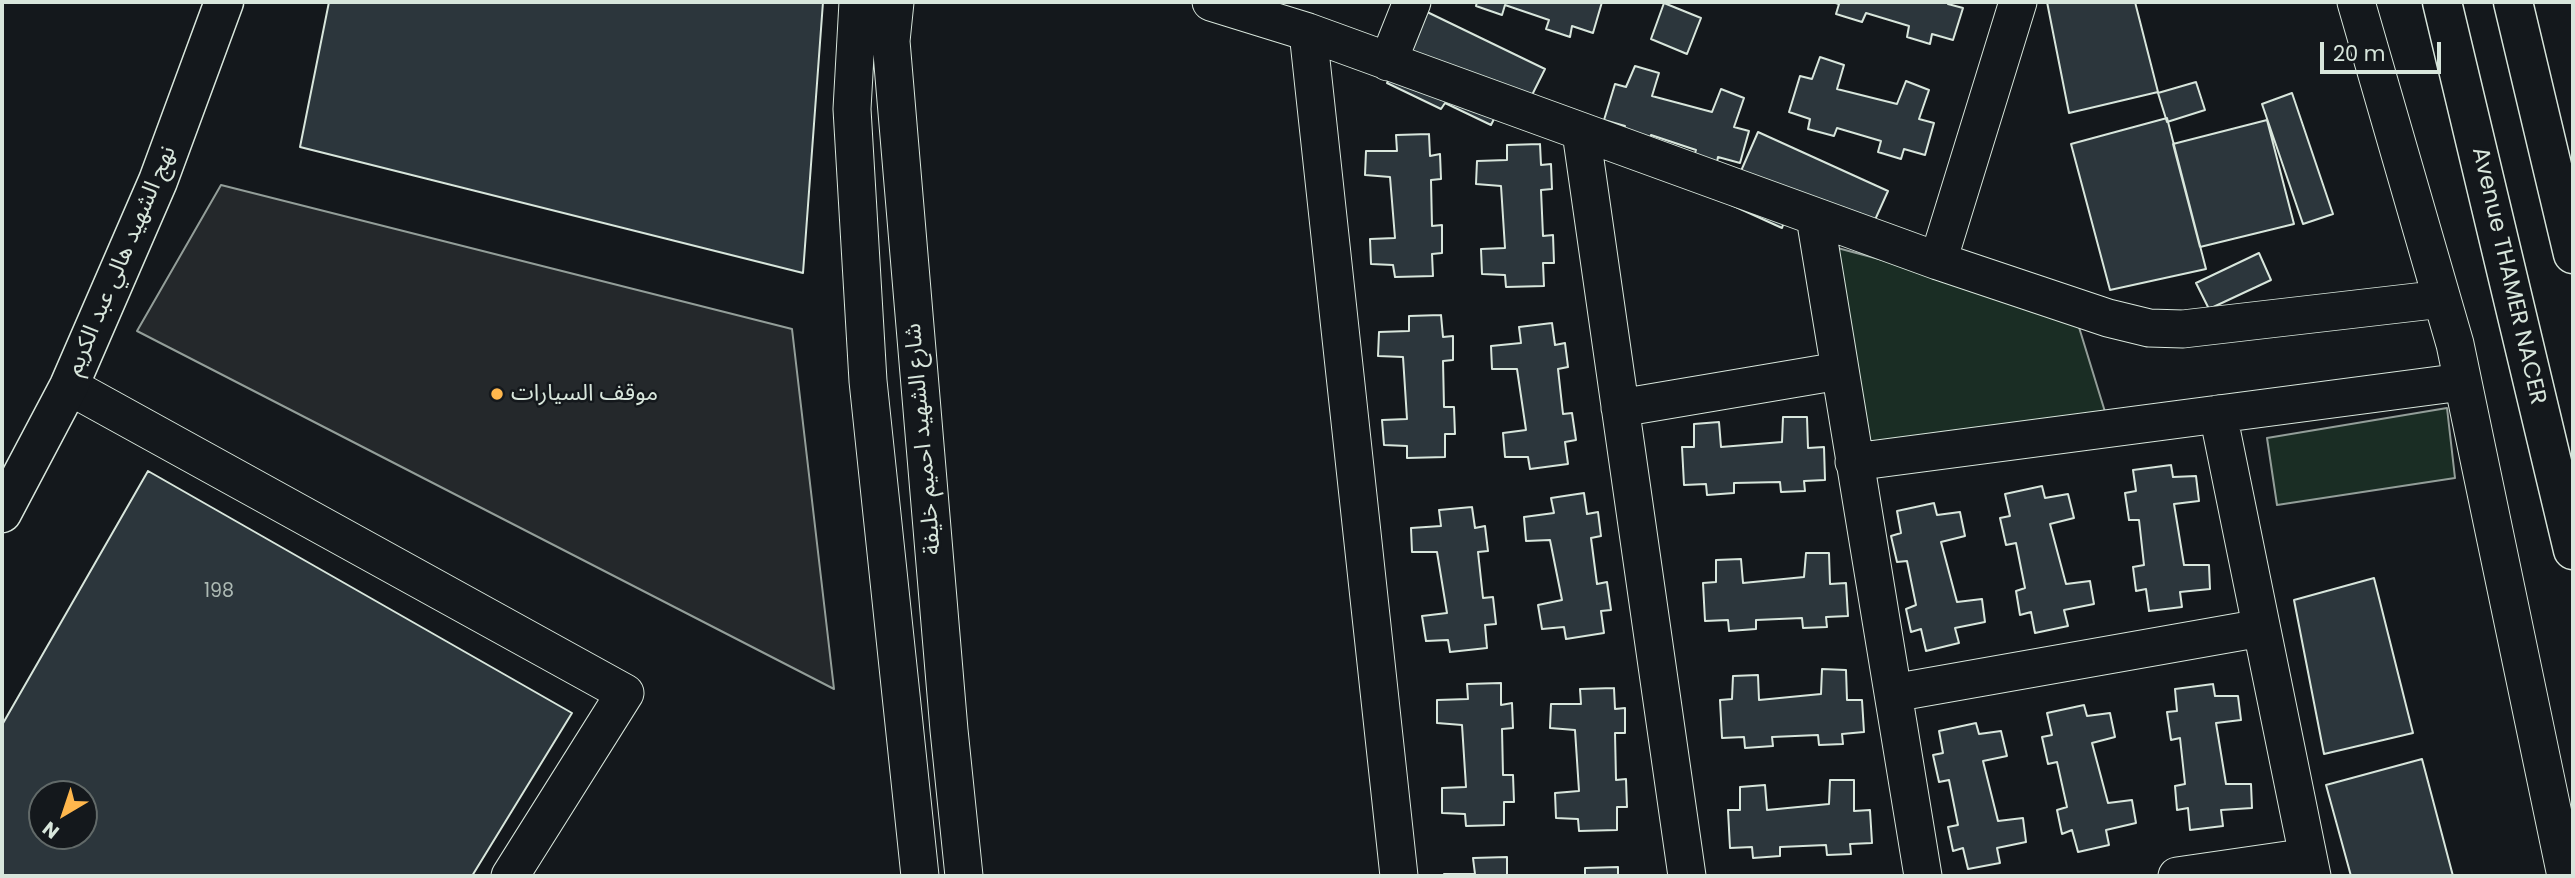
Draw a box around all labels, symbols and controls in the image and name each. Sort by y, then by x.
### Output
scale bar [2323,28,2444,72]
text: 20 m [2333,39,2386,68]
street label: نهج الشهيد هالي عبد الكريم [61,142,183,380]
street label: Avenue THAMER NACER [2465,145,2551,407]
street label: شارع الشهيد احميم خليفة [900,322,948,556]
place label: موقف السيارات [511,380,658,408]
marker: موقف السيارات [489,386,505,402]
house number: 198 [204,581,234,603]
north arrow [28,780,98,850]
text: N [37,815,65,845]

